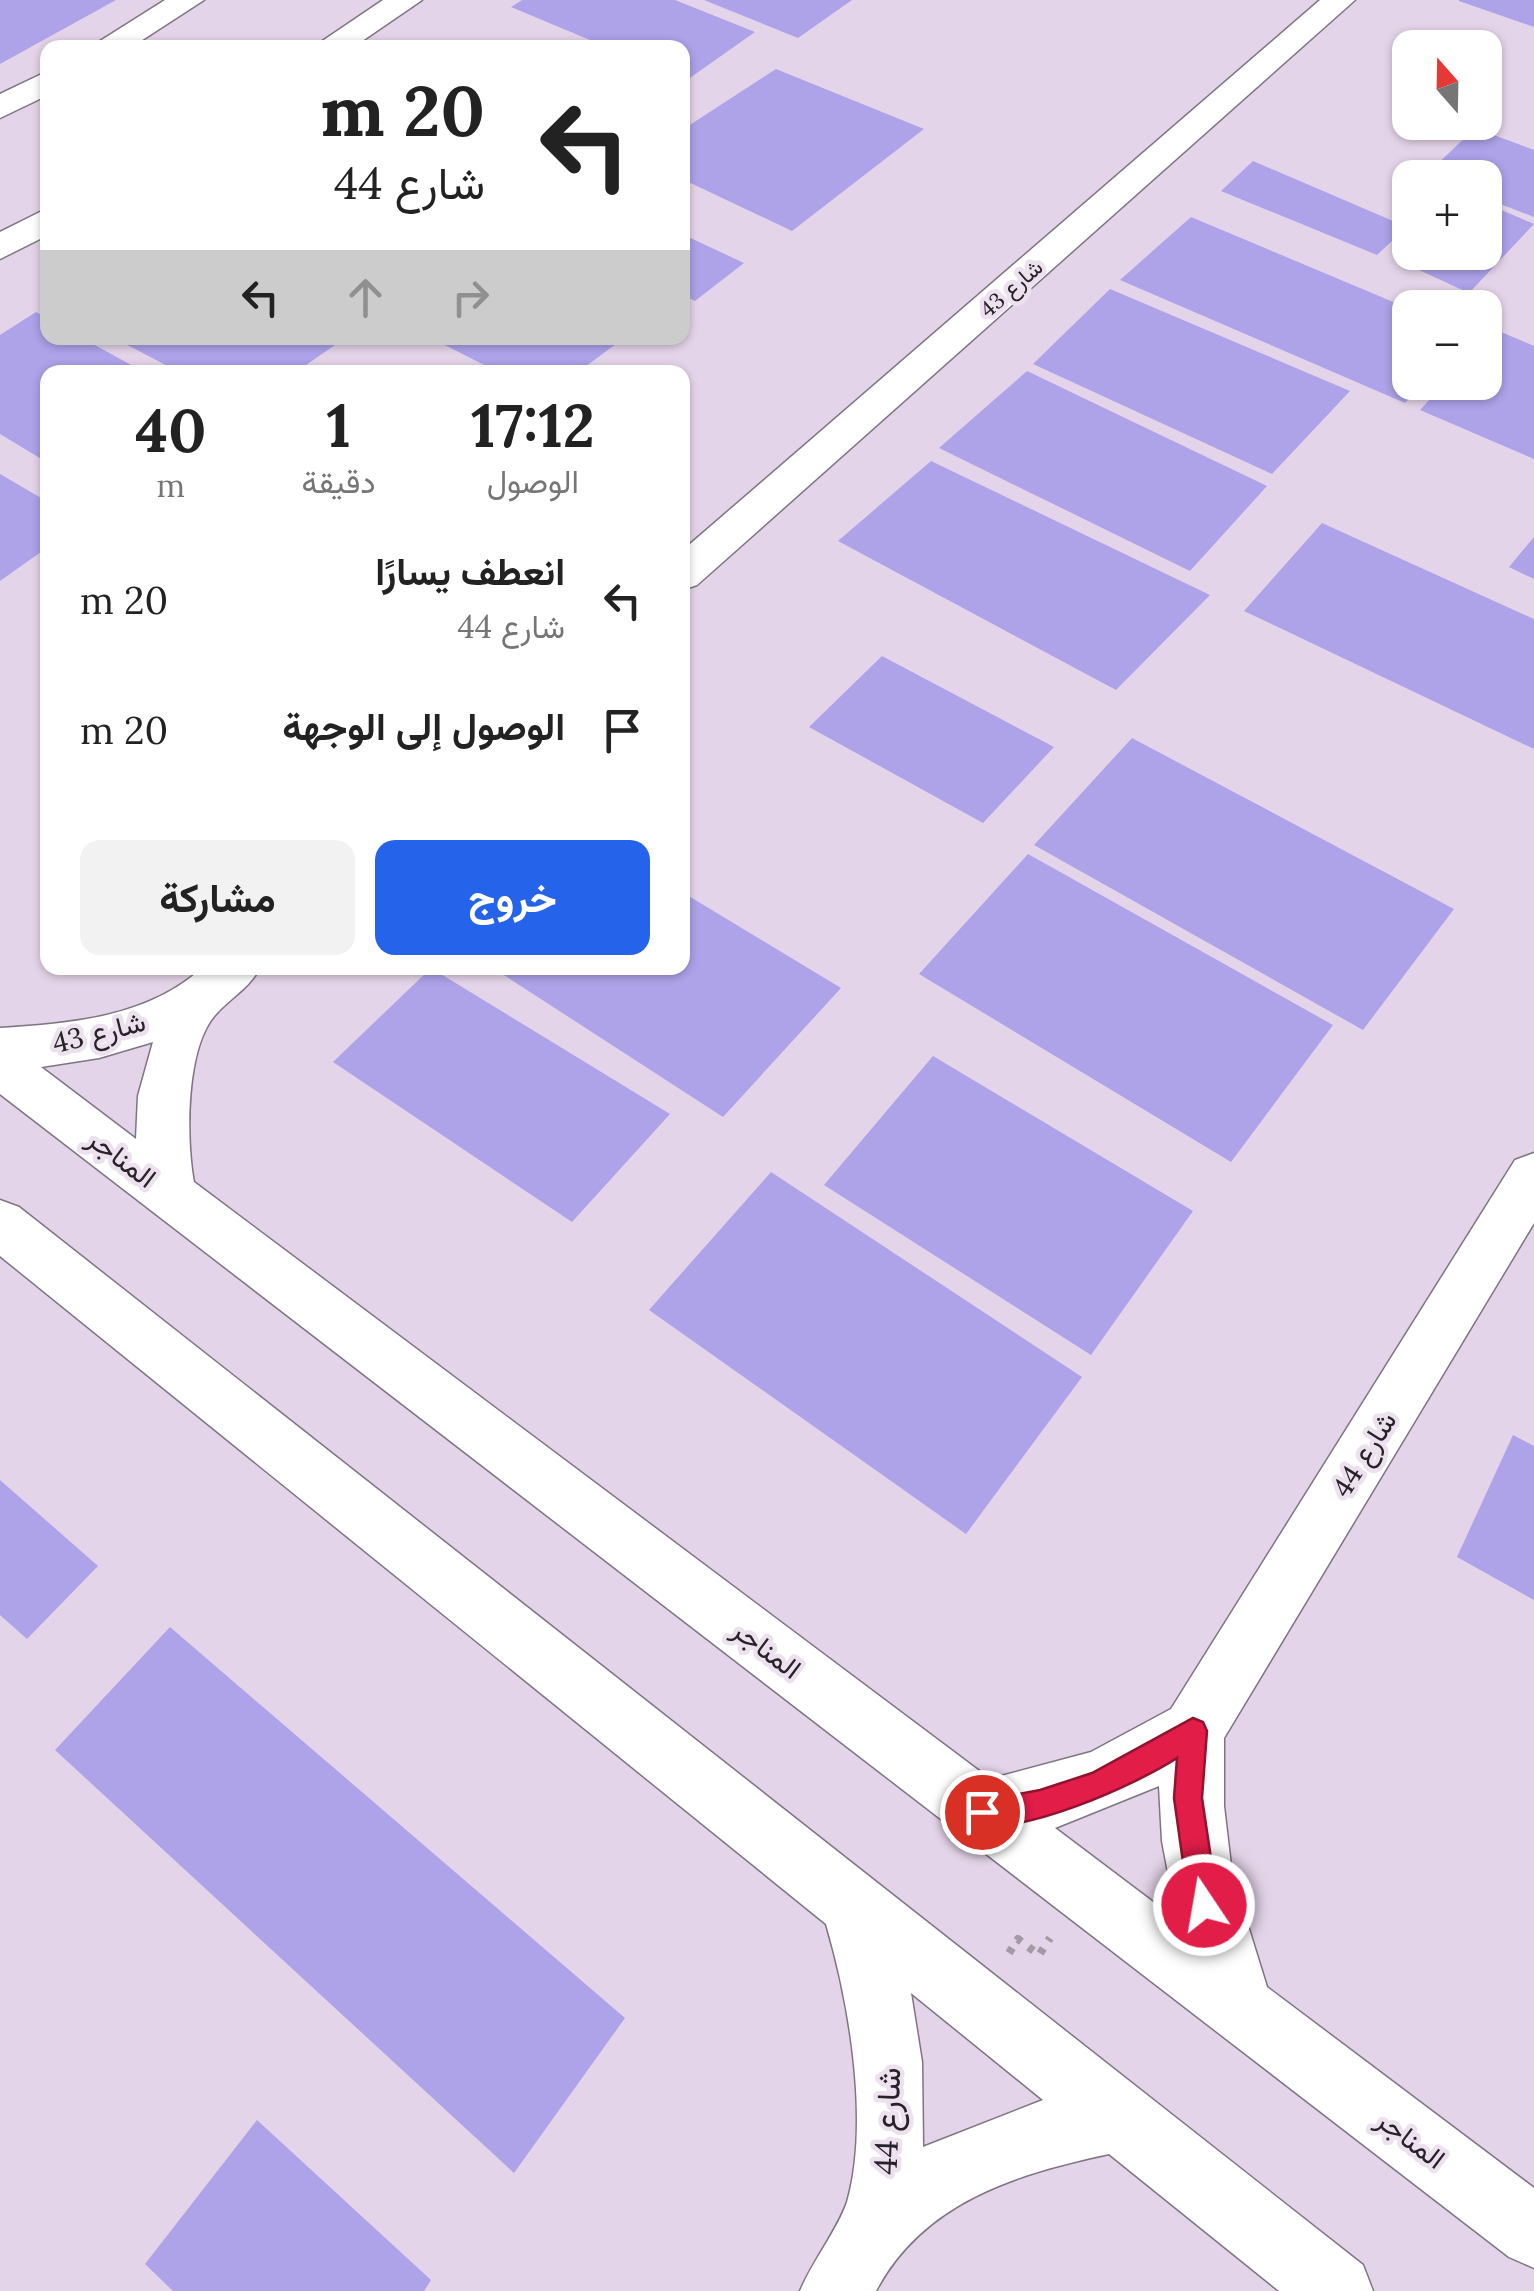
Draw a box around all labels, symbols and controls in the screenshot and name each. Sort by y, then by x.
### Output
north arrow [1392,30,1502,140]
map controls [1392,30,1502,400]
text: 20 m [320,66,485,155]
icon: left [520,80,650,210]
text: شارع 44 [334,154,485,211]
button: + [1392,160,1502,270]
street label: شارع 43 [974,253,1049,324]
icon: left [233,270,288,325]
icon: ahead [338,270,393,325]
icon: right [443,270,498,325]
button: − [1392,290,1502,400]
text: 1 [326,387,351,463]
text: 17:12 [471,387,595,463]
text: 40 [135,392,206,468]
text: دقيقة [302,461,376,502]
text: الوصول [487,461,579,502]
text: m [157,465,185,506]
text: انعطف يسارًا [375,547,565,595]
icon: left [595,573,650,628]
text: 20 m [80,576,168,624]
text: شارع 44 [458,606,565,647]
text: الوصول إلى الوجهة [282,702,565,750]
icon: arrive [595,703,650,758]
text: 20 m [80,706,168,754]
button: مشاركة [80,840,355,955]
button: خروج [375,840,650,955]
street label: شارع 43 [49,1003,149,1062]
street label: المناجر [80,1120,164,1196]
street label: شارع 44 [1324,1405,1405,1504]
street label: المناجر [725,1611,809,1687]
pin [940,1770,1025,1855]
icon: arrive [955,1785,1010,1840]
position arrow [1152,1853,1256,1957]
street label: شارع 44 [865,2067,911,2175]
street label: المناجر [1369,2101,1453,2177]

